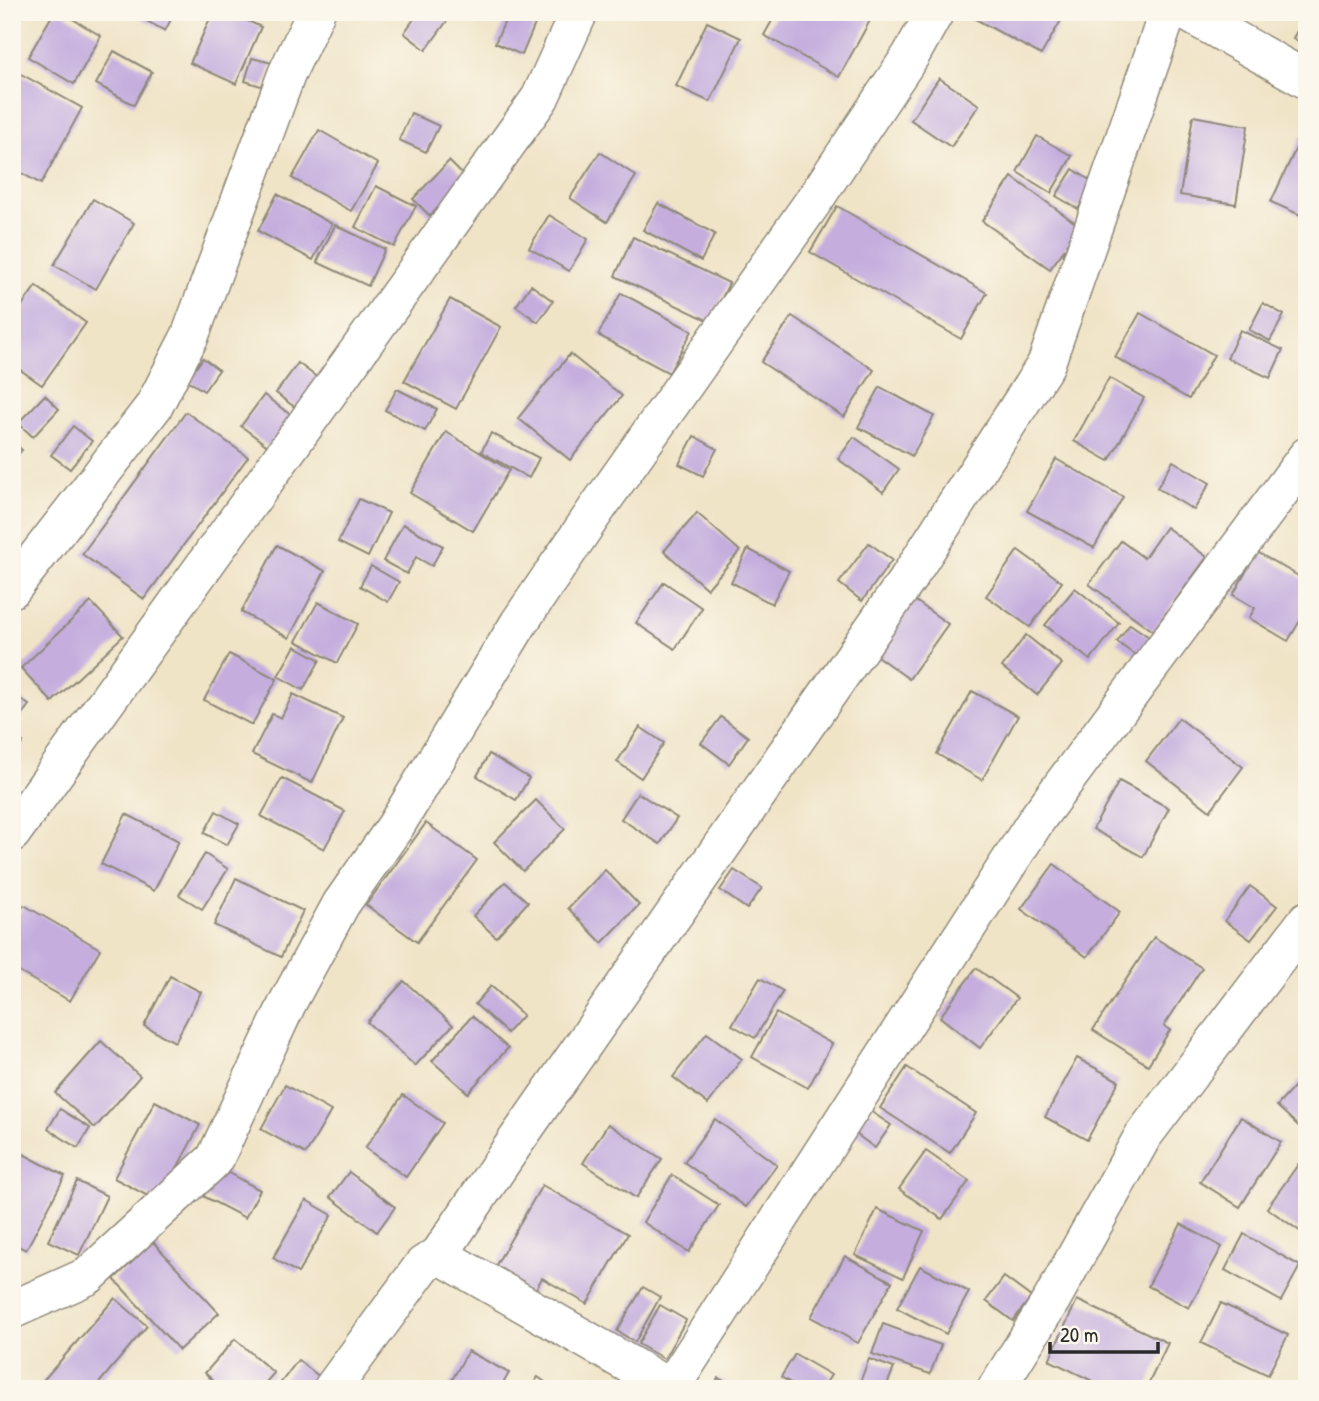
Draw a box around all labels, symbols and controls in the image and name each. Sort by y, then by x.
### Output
scale bar [1050,1310,1158,1354]
text: 20 m [1060,1320,1098,1349]

